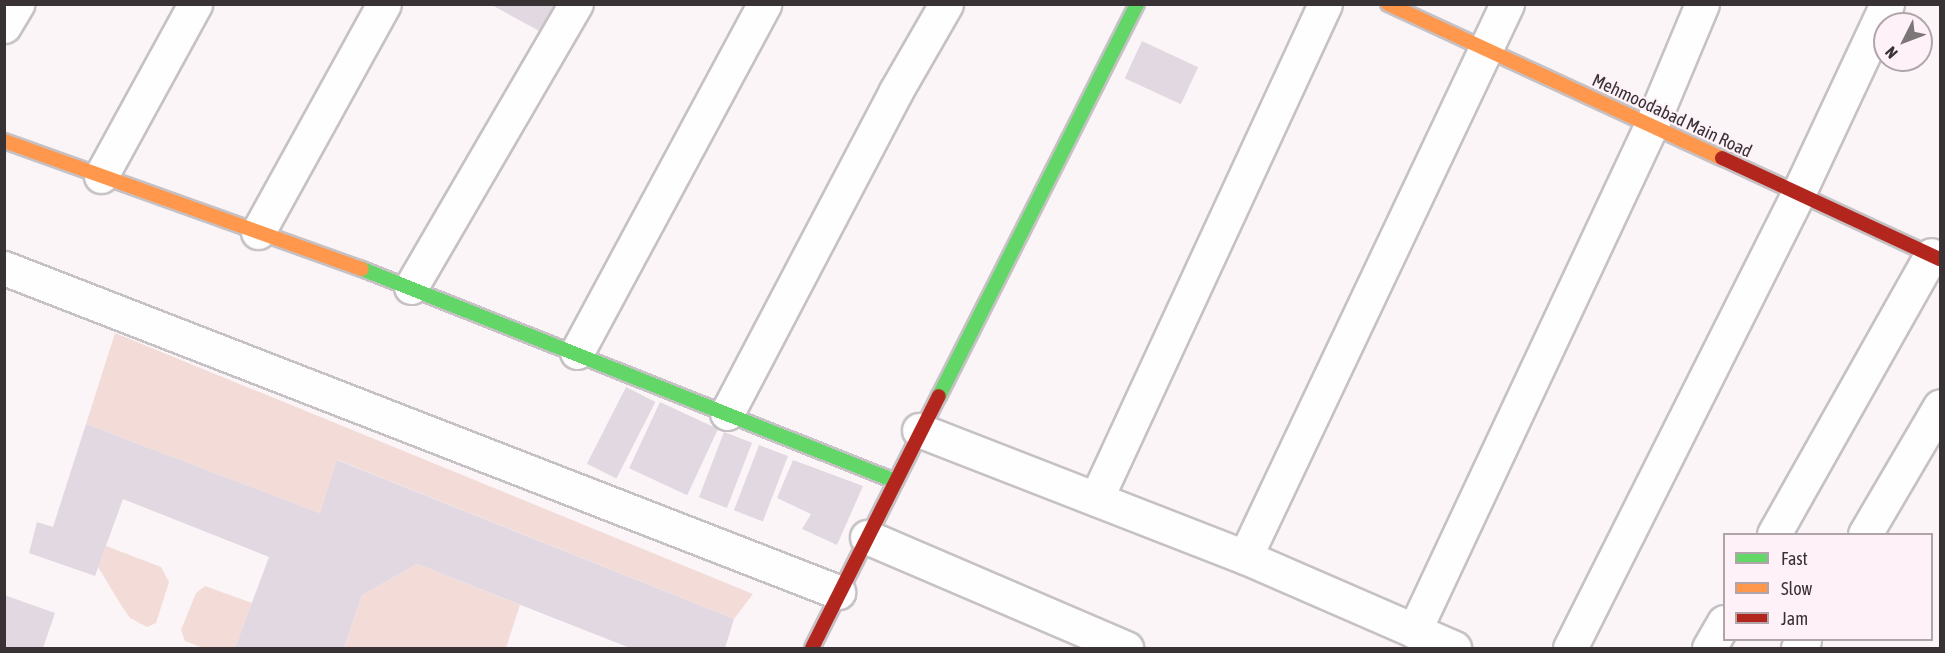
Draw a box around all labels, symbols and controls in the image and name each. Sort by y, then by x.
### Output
north arrow [1873,12,1933,72]
text: N [1881,43,1901,62]
street label: Mehmoodabad Main Road [1589,69,1755,163]
legend [1723,533,1933,641]
text: Fast [1781,548,1808,569]
text: Slow [1781,578,1812,599]
text: Jam [1781,608,1808,629]

